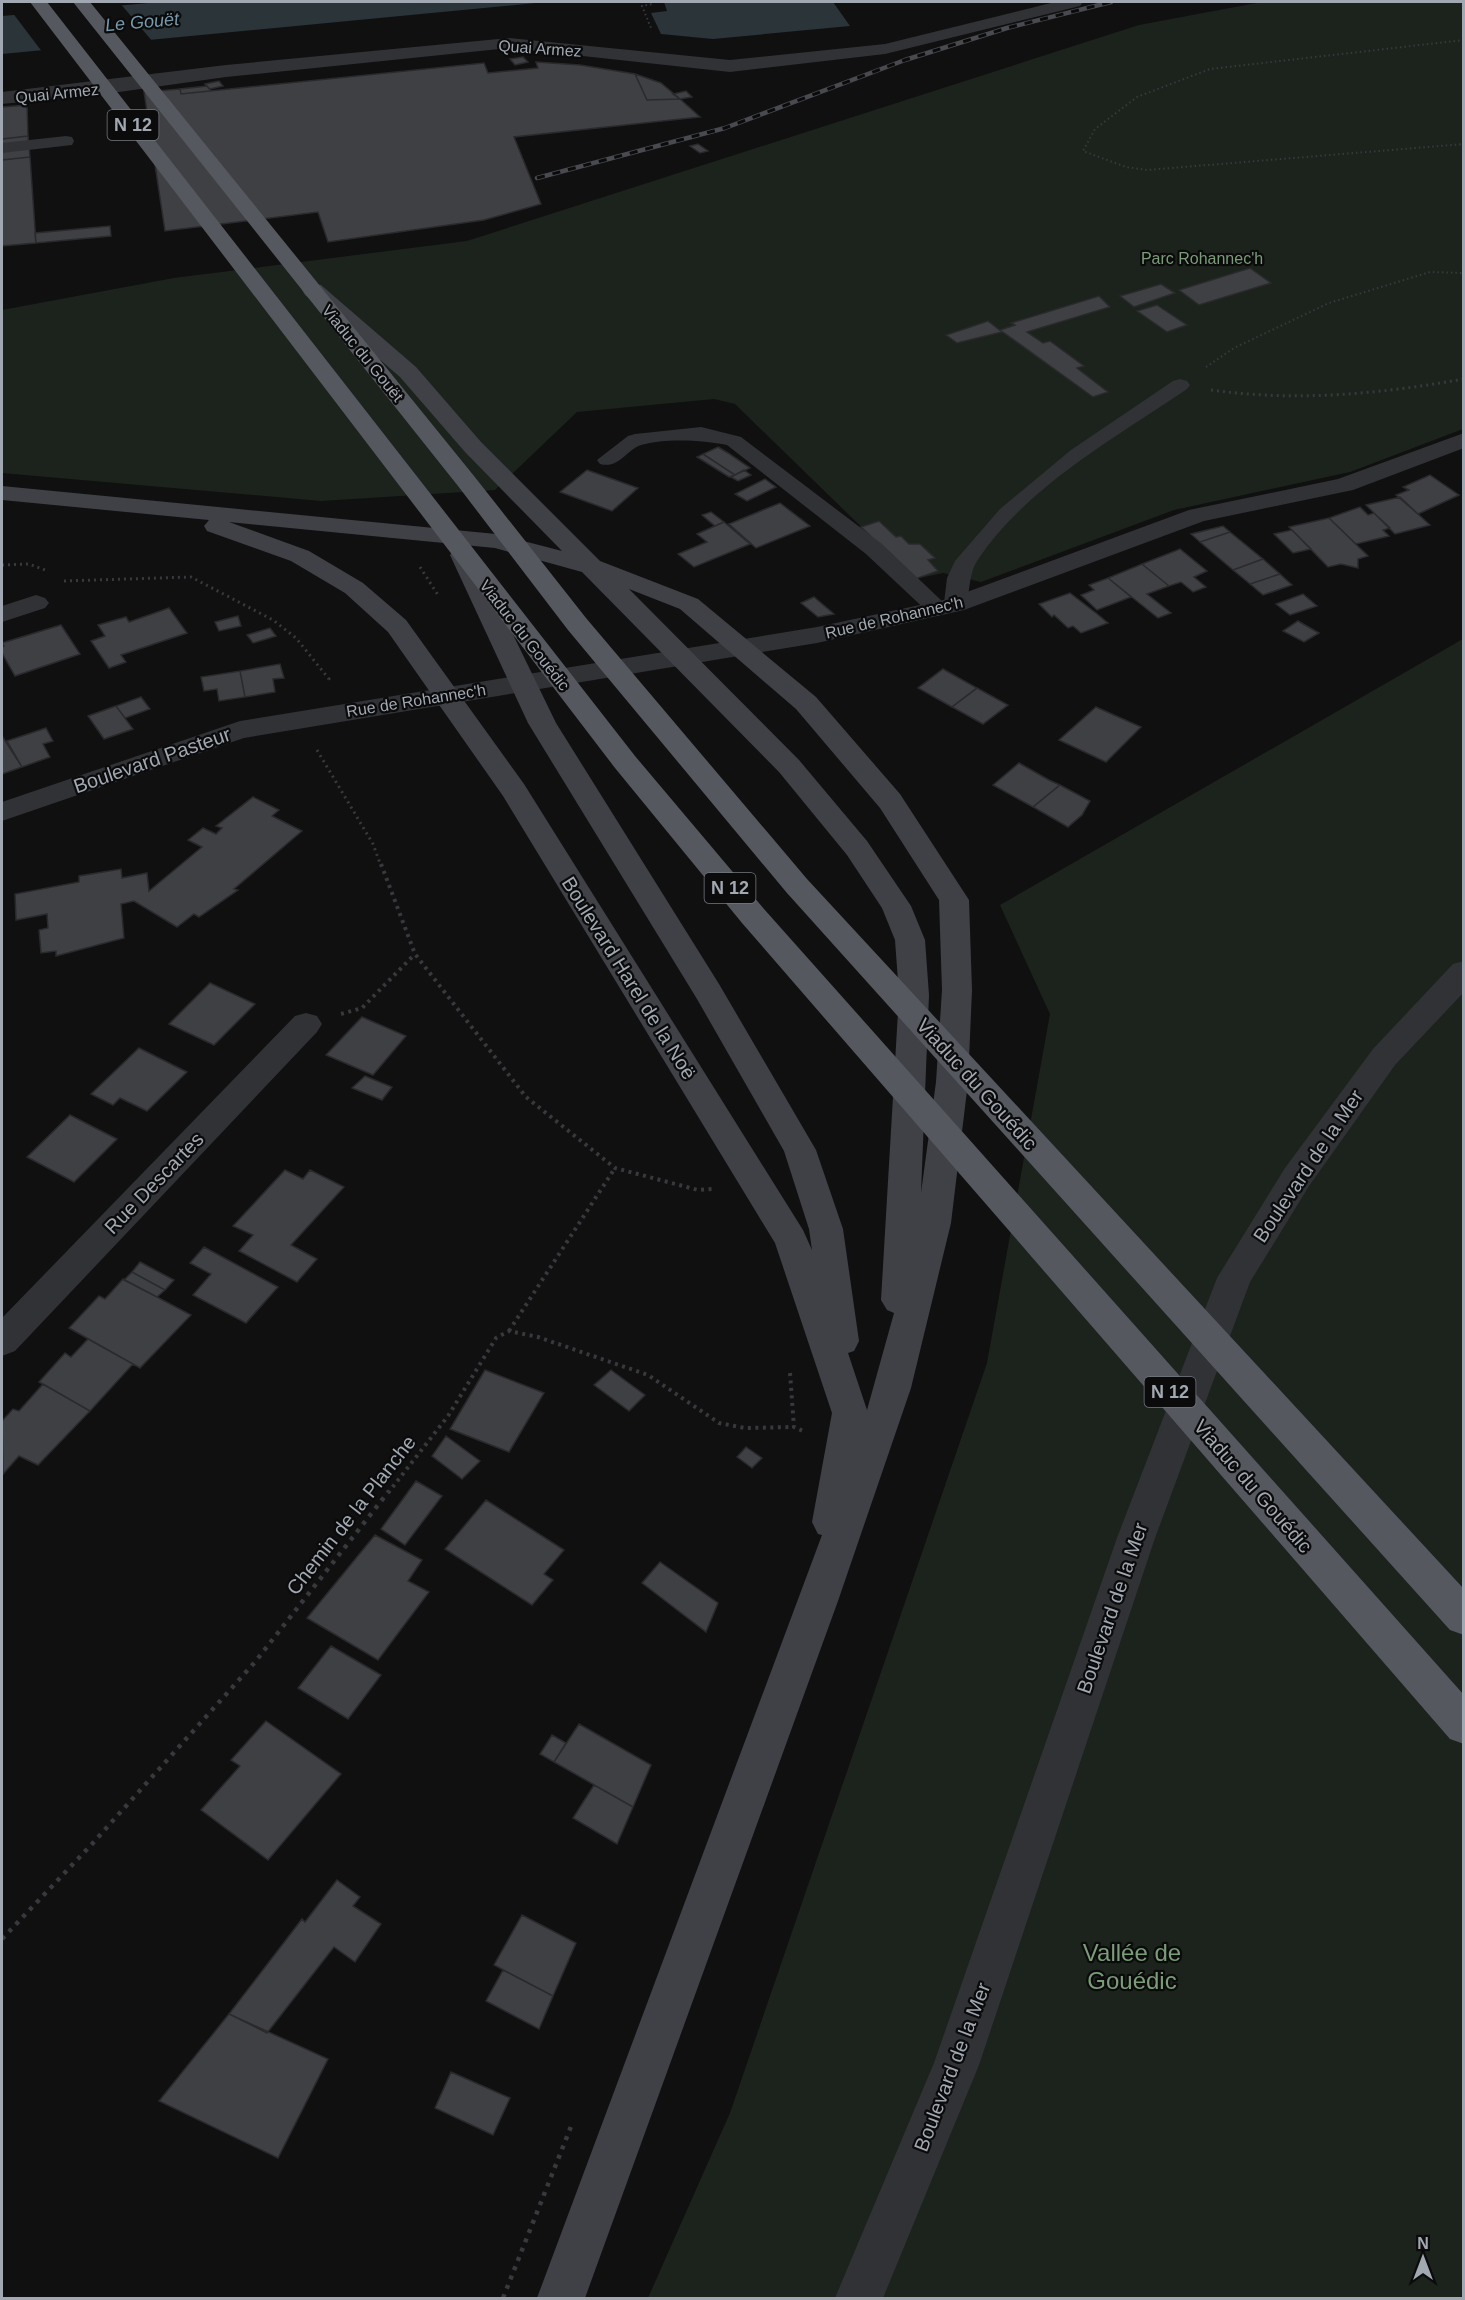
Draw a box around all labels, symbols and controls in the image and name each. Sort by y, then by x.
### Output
water label: Le Gouët [104,9,181,35]
street label: Quai Armez [498,37,582,60]
street label: Quai Armez [15,81,100,106]
road number: N 12 [108,110,158,140]
park label: Parc Rohannec'h [1141,250,1263,267]
street label: Viaduc du Gouët [319,302,407,405]
street label: Viaduc du Gouédic [476,577,573,694]
street label: Rue de Rohannec'h [824,593,965,642]
street label: Rue de Rohannec'h [345,681,487,720]
street label: Boulevard Pasteur [71,723,234,797]
street label: Boulevard Harel de la Noë [558,873,700,1083]
road number: N 12 [704,873,756,903]
street label: Viaduc du Gouédic [912,1014,1042,1154]
street label: Boulevard de la Mer [1249,1085,1367,1246]
street label: Rue Descartes [100,1128,208,1238]
road number: N 12 [1144,1377,1196,1407]
street label: Viaduc du Gouédic [1189,1415,1317,1557]
street label: Chemin de la Planche [282,1431,420,1599]
street label: Boulevard de la Mer [1072,1519,1152,1696]
park label: Vallée de Gouédic [1083,1939,1181,1994]
street label: Boulevard de la Mer [910,1979,994,2154]
north arrow [1393,2228,1453,2288]
text: N [1417,2235,1429,2252]

